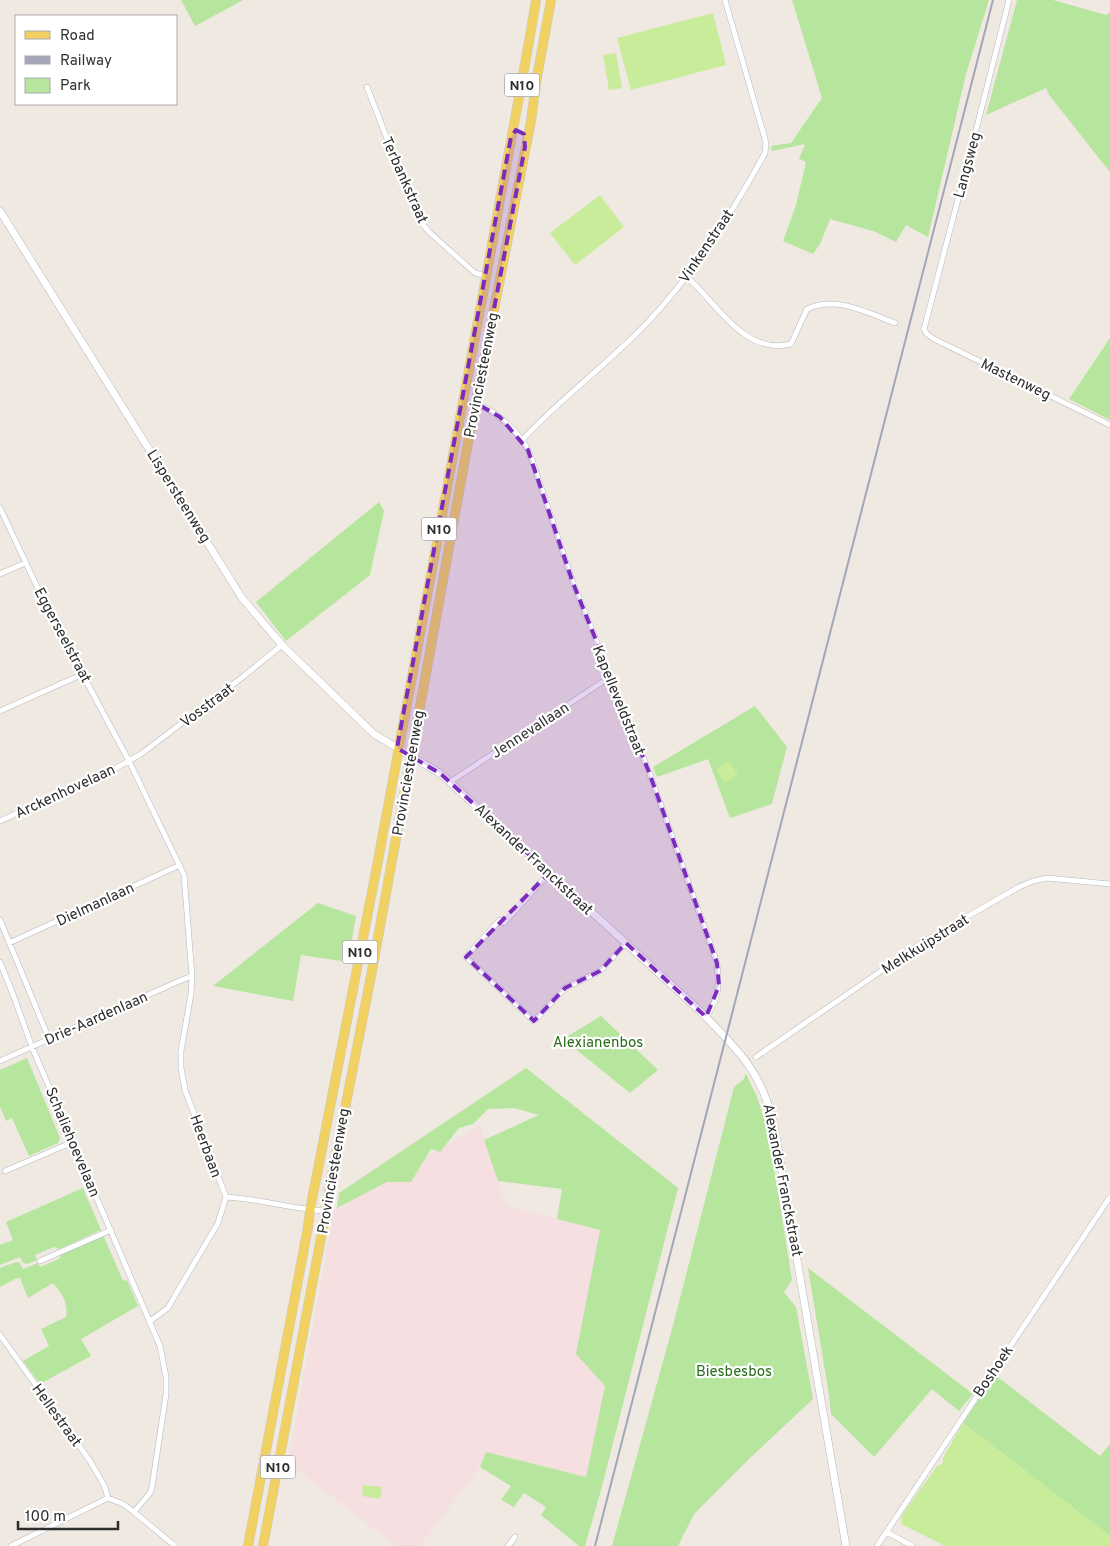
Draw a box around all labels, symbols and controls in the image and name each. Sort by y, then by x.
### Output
legend [15,15,178,105]
text: Road [60,27,95,46]
text: Railway [60,52,112,71]
road number: N10 [504,74,540,96]
text: Park [60,77,91,96]
street label: Langsweg [950,130,986,201]
street label: Terbankstraat [376,134,431,227]
street label: Vinkenstraat [676,206,739,287]
street label: Provinciesteenweg [461,311,504,440]
street label: Mastenweg [977,355,1054,405]
street label: Lispersteenweg [141,447,214,547]
road number: N10 [422,518,456,540]
street label: Eggerseelstraat [29,585,95,687]
street label: Kapelleveldstraat [587,643,648,758]
street label: Vosstraat [177,680,239,733]
street label: Jennevallaan [488,699,573,763]
street label: Provinciesteenweg [389,709,430,838]
street label: Arckenhovelaan [13,761,119,824]
street label: Alexander Franckstraat [470,800,596,920]
street label: Dielmanlaan [54,879,138,932]
street label: Melkkuipstraat [879,911,973,980]
road number: N10 [342,940,378,964]
street label: Drie-Aardenlaan [42,988,151,1051]
park label: Alexianenbos [553,1034,643,1053]
street label: Schaliehoevelaan [40,1085,103,1200]
street label: Alexander Franckstraat [757,1102,806,1258]
street label: Provinciesteenweg [314,1107,355,1236]
street label: Heerbaan [184,1112,225,1181]
street label: Boshoek [970,1342,1019,1401]
park label: Biesbesbos [696,1363,772,1382]
street label: Hellestraat [27,1381,85,1451]
road number: N10 [260,1455,296,1478]
scale bar [18,1498,118,1530]
text: 100 m [25,1508,66,1527]

